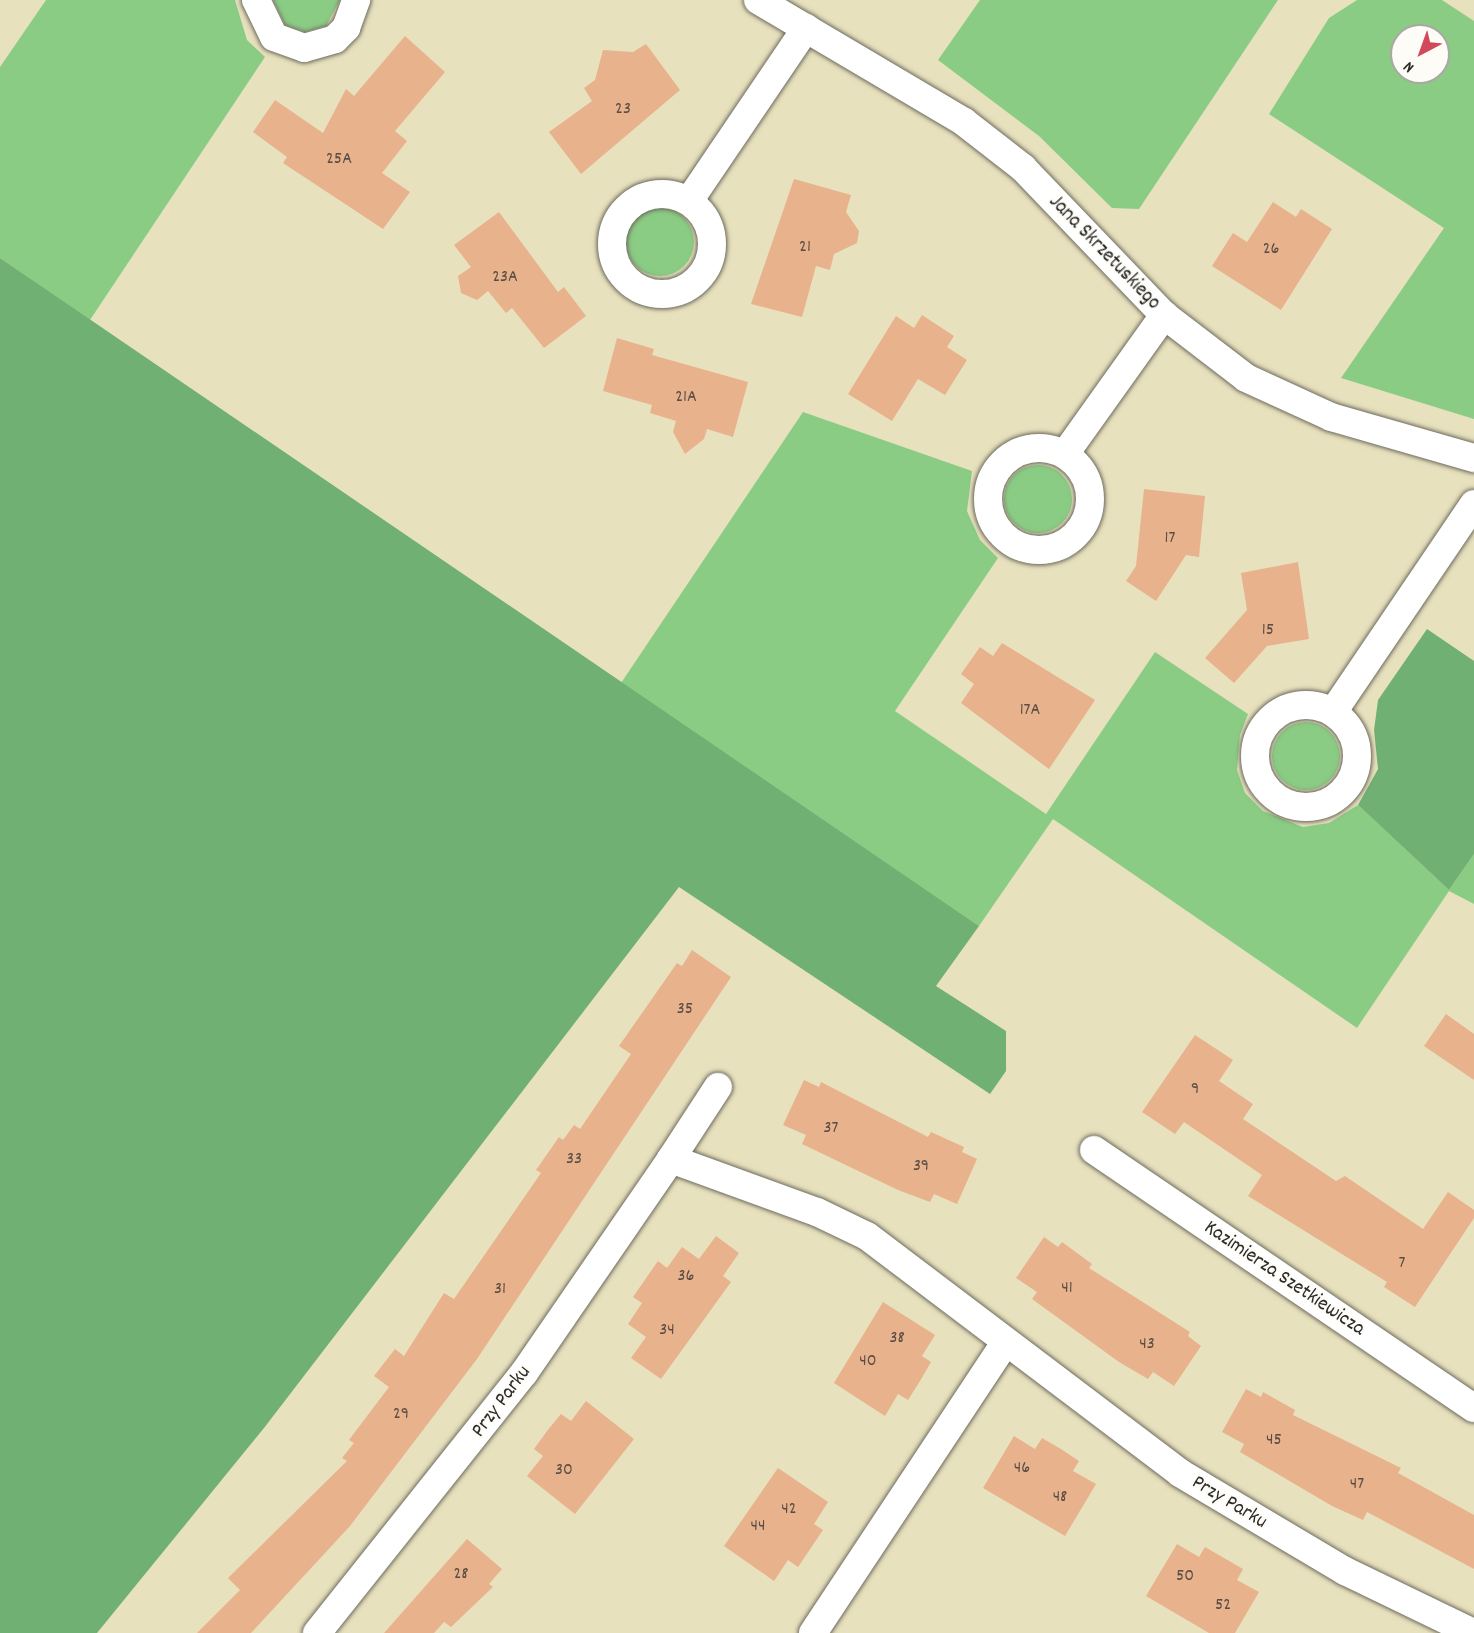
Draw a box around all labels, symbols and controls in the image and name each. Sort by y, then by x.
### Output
north arrow [1390,24,1450,84]
text: N [1399,55,1420,78]
house number: 23 [615,99,631,121]
house number: 25A [326,149,352,171]
street label: Jana Skrzetuskiego [1043,190,1165,316]
house number: 21 [799,237,811,259]
house number: 26 [1263,239,1279,261]
house number: 23A [492,267,518,289]
house number: 21A [675,387,697,409]
house number: 17 [1165,528,1175,550]
house number: 15 [1262,620,1274,642]
house number: 17A [1020,700,1040,722]
house number: 35 [677,999,693,1021]
house number: 9 [1191,1079,1199,1101]
house number: 37 [824,1118,838,1140]
house number: 33 [566,1149,582,1171]
house number: 39 [913,1156,929,1178]
street label: Kazimierza Szetkiewicza [1199,1216,1369,1342]
house number: 7 [1399,1253,1405,1275]
house number: 36 [678,1266,694,1288]
house number: 41 [1061,1278,1073,1300]
house number: 31 [494,1279,506,1301]
house number: 34 [659,1320,675,1342]
house number: 38 [889,1328,905,1350]
house number: 43 [1139,1334,1155,1356]
house number: 40 [859,1351,877,1373]
street label: Przy Parku [467,1361,537,1443]
house number: 29 [393,1404,409,1426]
house number: 45 [1266,1430,1282,1452]
house number: 46 [1014,1458,1030,1480]
house number: 30 [555,1460,573,1482]
street label: Przy Parku [1187,1471,1271,1535]
house number: 47 [1350,1474,1364,1496]
house number: 48 [1053,1487,1067,1509]
house number: 42 [781,1499,797,1521]
house number: 44 [751,1516,765,1538]
house number: 28 [453,1564,469,1586]
house number: 50 [1176,1566,1194,1588]
house number: 52 [1215,1595,1231,1617]

